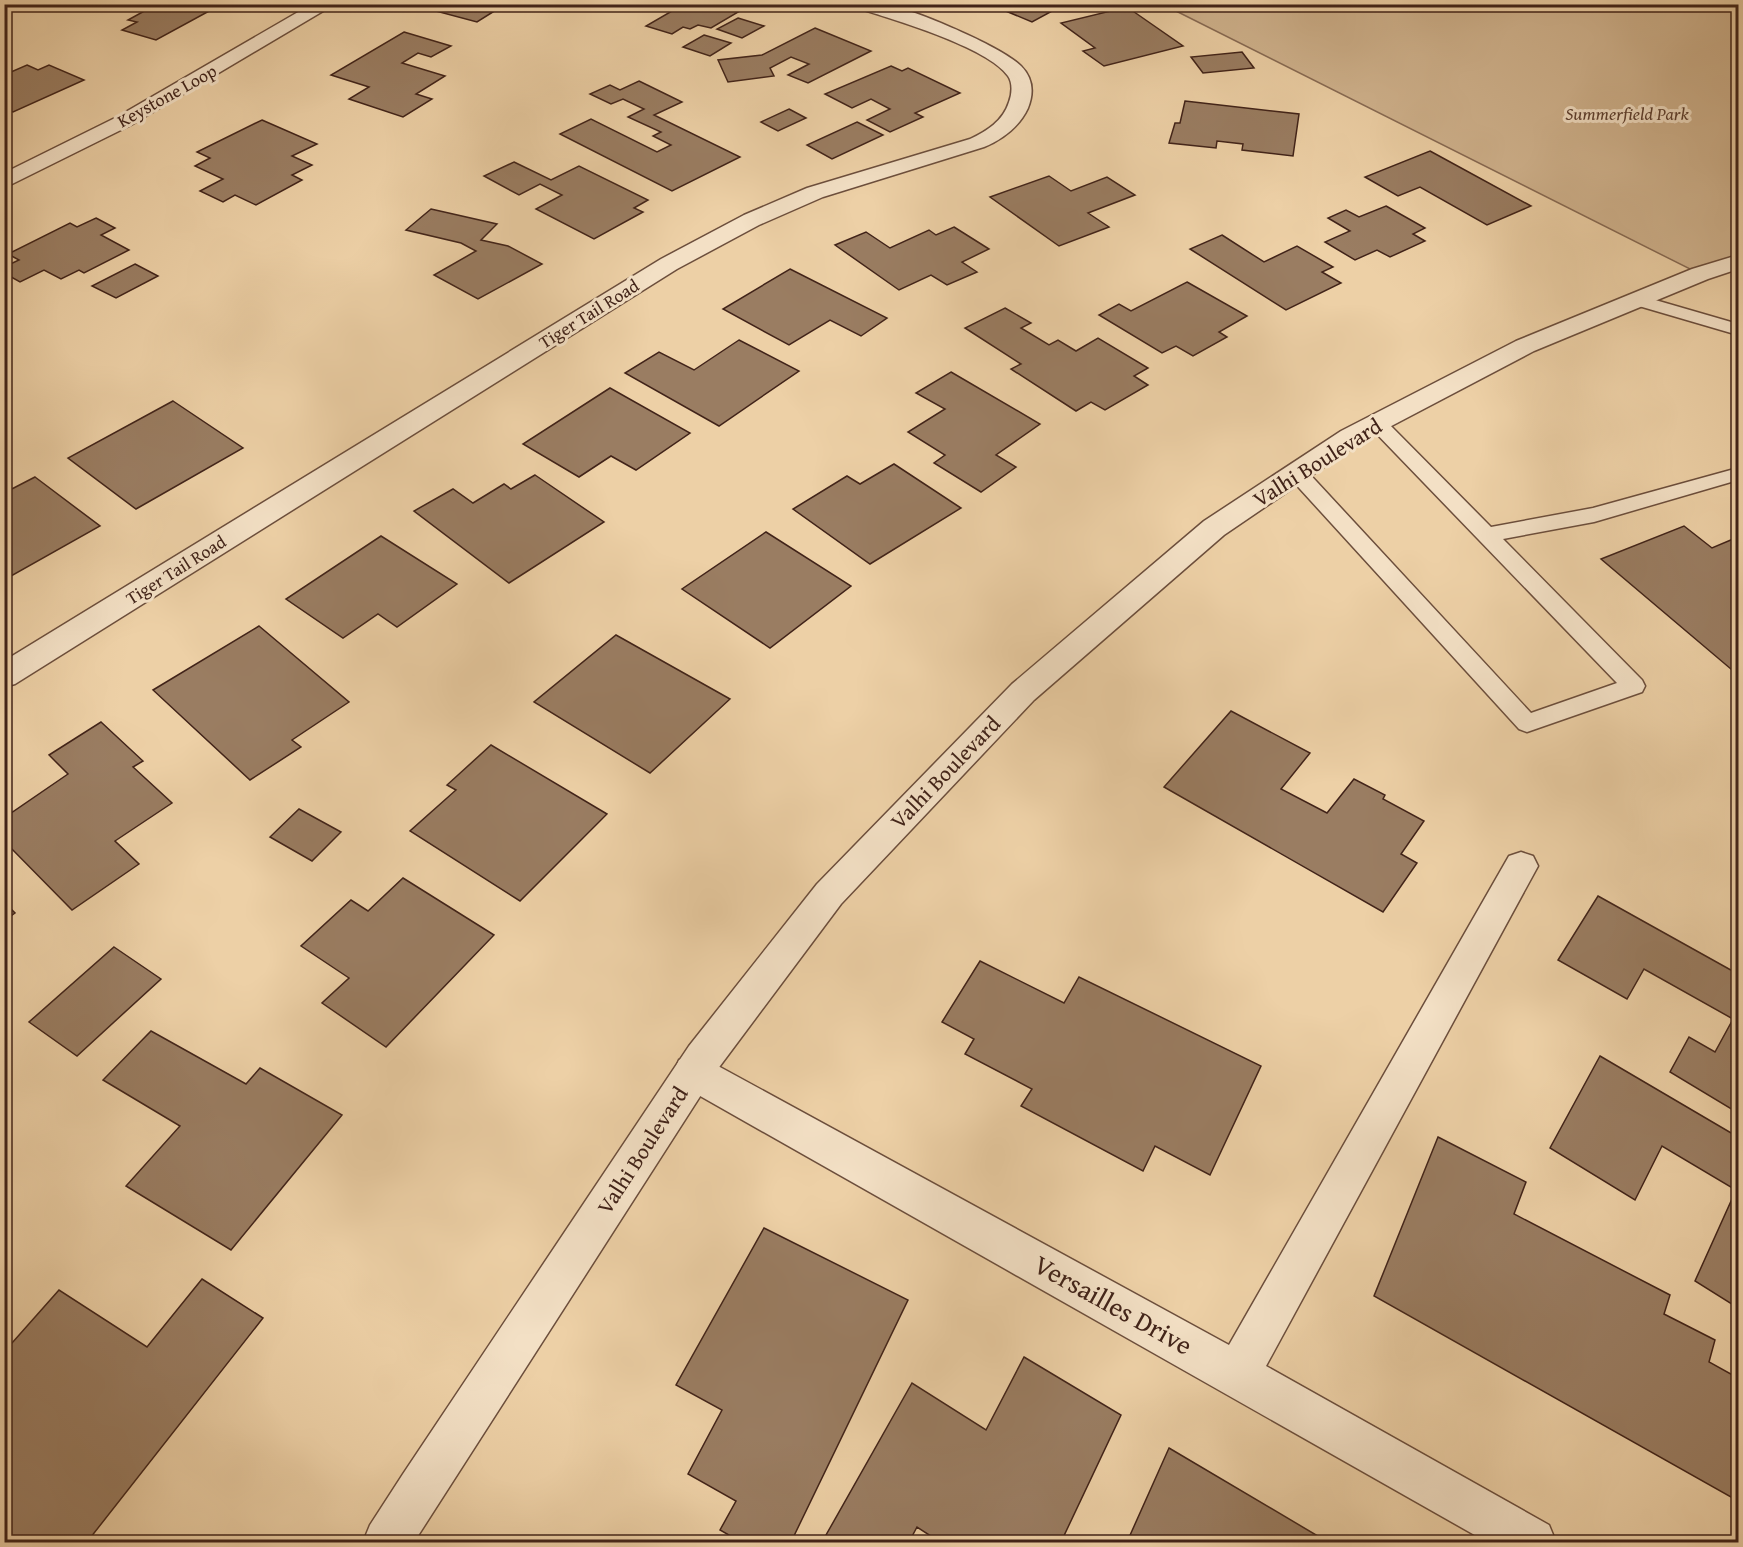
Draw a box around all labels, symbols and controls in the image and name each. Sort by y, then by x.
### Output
street label: Keystone Loop [112,57,222,134]
park label: Summerfield Park [1565,100,1690,127]
street label: Tiger Tail Road [533,272,644,355]
street label: Valhi Boulevard [1246,409,1388,514]
street label: Tiger Tail Road [120,528,231,611]
street label: Valhi Boulevard [883,708,1008,836]
street label: Valhi Boulevard [589,1080,695,1220]
street label: Versailles Drive [1027,1244,1200,1364]

